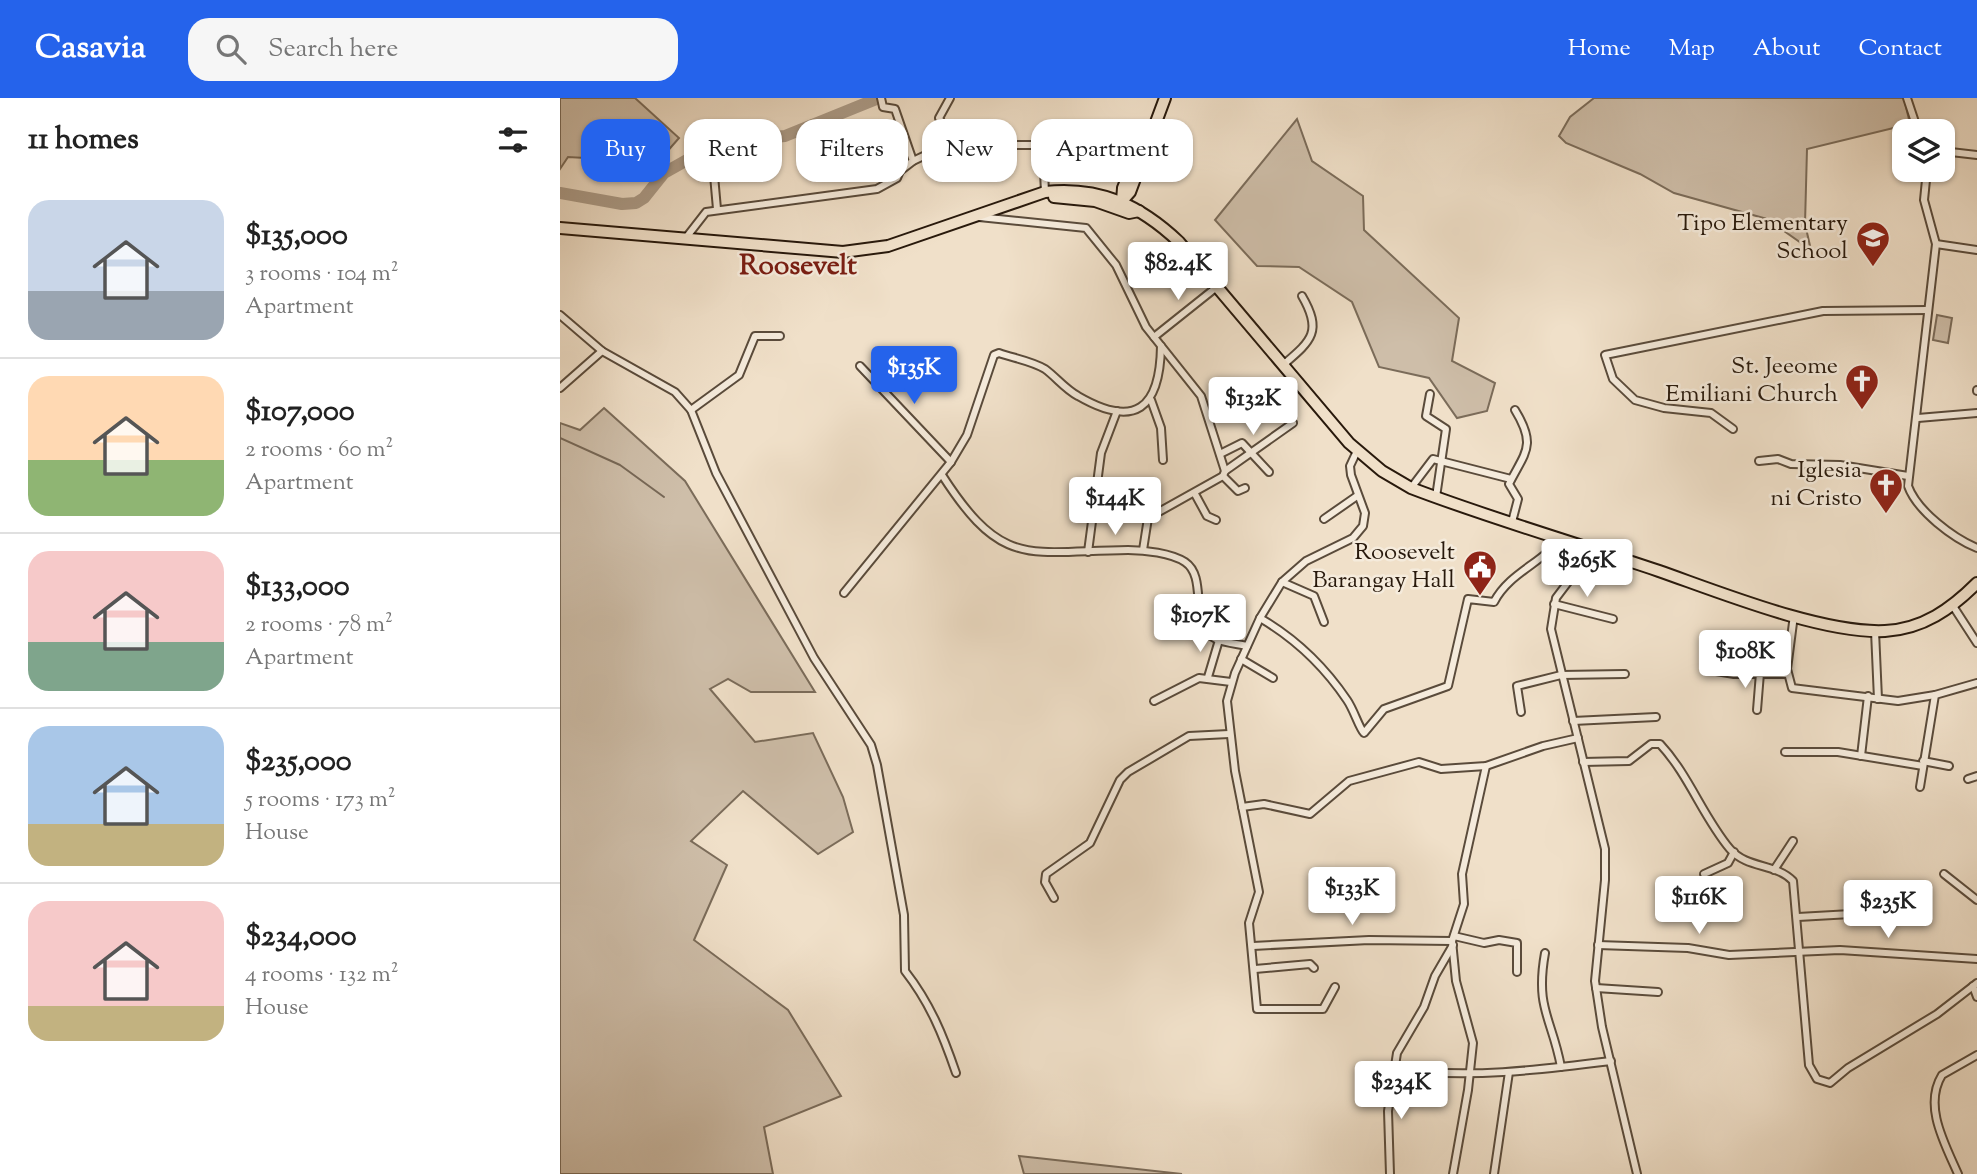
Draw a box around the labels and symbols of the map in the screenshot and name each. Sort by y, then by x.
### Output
place label: Tipo Elementary School [1677,207,1848,269]
school or university icon: Tipo Elementary School [1854,219,1892,268]
pin: $82.4K [1121,242,1235,302]
district label: Roosevelt [739,247,857,287]
pin: $135K [865,346,963,406]
place label: St. Jeeome Emiliani Church [1665,350,1838,412]
church icon: St. Jeeome Emiliani Church [1843,362,1881,411]
pin: $132K [1204,378,1302,437]
place label: Iglesia ni Cristo [1770,454,1862,516]
church icon: Iglesia ni Cristo [1867,466,1905,515]
pin: $144K [1066,478,1164,537]
place label: Roosevelt Barangay Hall [1312,536,1455,598]
pin: $265K [1538,540,1636,599]
public building icon: Roosevelt Barangay Hall [1461,548,1499,597]
pin: $107K [1151,594,1249,654]
pin: $108K [1696,630,1794,690]
pin: $133K [1303,868,1401,927]
pin: $116K [1650,876,1748,936]
pin: $235K [1839,880,1937,940]
pin: $234K [1352,1062,1450,1121]

